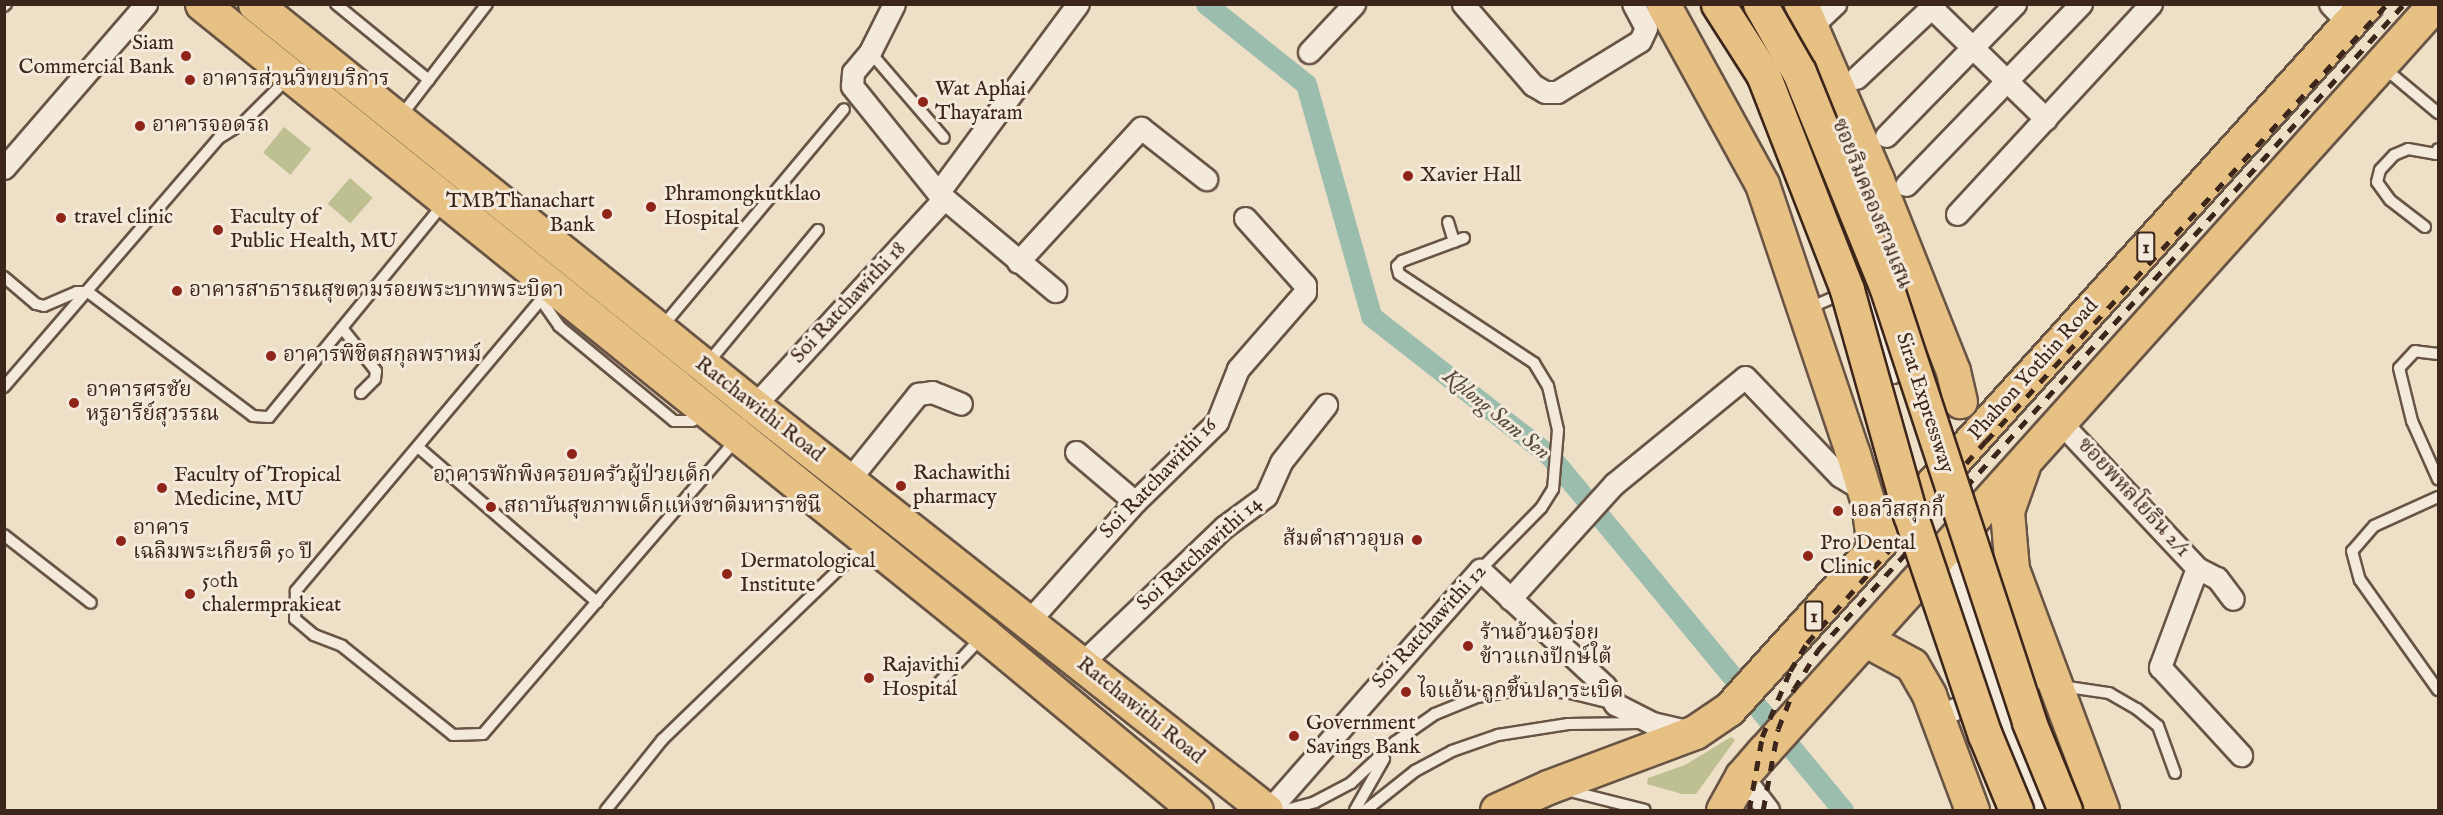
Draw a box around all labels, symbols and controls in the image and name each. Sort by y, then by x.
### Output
place label: Siam Commercial Bank [19,31,174,81]
marker: Siam Commercial Bank [179,49,193,63]
place label: อาคารส่วนวิทยบริการ [202,67,390,93]
marker: อาคารส่วนวิทยบริการ [183,73,197,87]
place label: Wat Aphai Thayaram [935,77,1026,127]
marker: Wat Aphai Thayaram [916,95,930,109]
place label: อาคารจอดรถ [152,113,270,139]
street label: ซอยริมคลองสามเสน [1825,115,1917,293]
marker: อาคารจอดรถ [133,119,147,133]
place label: Xavier Hall [1420,163,1521,189]
marker: Xavier Hall [1401,169,1415,183]
place label: Phramongkutklao Hospital [664,182,821,232]
place label: TMBThanachart Bank [446,189,595,239]
marker: Phramongkutklao Hospital [642,198,660,216]
place label: travel clinic [74,205,173,231]
place label: Faculty of Public Health, MU [230,205,397,255]
marker: TMBThanachart Bank [600,207,614,221]
marker: travel clinic [52,209,70,227]
marker: Faculty of Public Health, MU [211,223,225,237]
road number: 1 [2136,230,2156,264]
street label: Soi Ratchawithi 18 [786,237,912,369]
place label: อาคารสาธารณสุขตามรอยพระบาทพระบิดา [189,278,564,304]
marker: อาคารสาธารณสุขตามรอยพระบาทพระบิดา [170,284,184,298]
street label: Phahon Yothin Road [1964,294,2104,446]
street label: Sirat Expressway [1889,330,1959,476]
place label: อาคารพิชิตสกุลพราหม์ [283,343,481,369]
marker: อาคารพิชิตสกุลพราหม์ [264,349,278,363]
street label: Ratchawithi Road [690,352,828,468]
water label: Khlong Sam Sen [1437,364,1555,466]
place label: อาคารศรชัย หรูอารีย์สุวรรณ [86,378,219,428]
marker: อาคารศรชัย หรูอารีย์สุวรรณ [67,396,81,410]
street label: Soi Ratchawithi 16 [1095,413,1223,545]
street label: ซอยพหลโยธิน 2/1 [2071,433,2195,563]
marker: อาคารพักพิงครอบครัวผู้ป่วยเด็ก [565,447,579,461]
place label: Rachawithi pharmacy [913,461,1010,511]
place label: Faculty of Tropical Medicine, MU [174,463,341,513]
place label: อาคารพักพิงครอบครัวผู้ป่วยเด็ก [433,463,711,489]
marker: Rachawithi pharmacy [894,479,908,493]
marker: Faculty of Tropical Medicine, MU [155,481,169,495]
street label: Soi Ratchawithi 14 [1132,491,1268,617]
place label: สถาบันสุขภาพเด็กแห่งชาติมหาราชินี [504,494,821,520]
marker: สถาบันสุขภาพเด็กแห่งชาติมหาราชินี [482,498,500,516]
place label: เอลวิสสุกกี้ [1850,498,1944,524]
marker: เอลวิสสุกกี้ [1831,504,1845,518]
place label: อาคาร เฉลิมพระเกียรติ 50 ปี [133,516,313,566]
place label: ส้มตำสาวอุบล [1283,527,1405,553]
place label: Pro Dental Clinic [1820,531,1915,581]
marker: ส้มตำสาวอุบล [1410,533,1424,547]
marker: อาคาร เฉลิมพระเกียรติ 50 ปี [114,534,128,548]
place label: Dermatological Institute [740,549,876,599]
marker: Pro Dental Clinic [1801,549,1815,563]
street label: Soi Ratchawithi 12 [1367,560,1493,694]
marker: Dermatological Institute [718,565,736,583]
place label: 50th chalermprakieat [202,569,341,619]
marker: 50th chalermprakieat [183,587,197,601]
road number: 1 [1804,599,1824,633]
place label: ร้านอ้วนอร่อย ข้าวแกงปักษ์ใต้ [1480,621,1612,671]
marker: ร้านอ้วนอร่อย ข้าวแกงปักษ์ใต้ [1461,639,1475,653]
street label: Ratchawithi Road [1071,652,1209,770]
place label: Rajavithi Hospital [882,653,960,703]
marker: Rajavithi Hospital [860,669,878,687]
place label: ไจแอ้น ลูกชิ้นปลาระเบิด [1418,679,1624,705]
marker: ไจแอ้น ลูกชิ้นปลาระเบิด [1399,685,1413,699]
place label: Government Savings Bank [1306,711,1420,761]
marker: Government Savings Bank [1287,729,1301,743]

